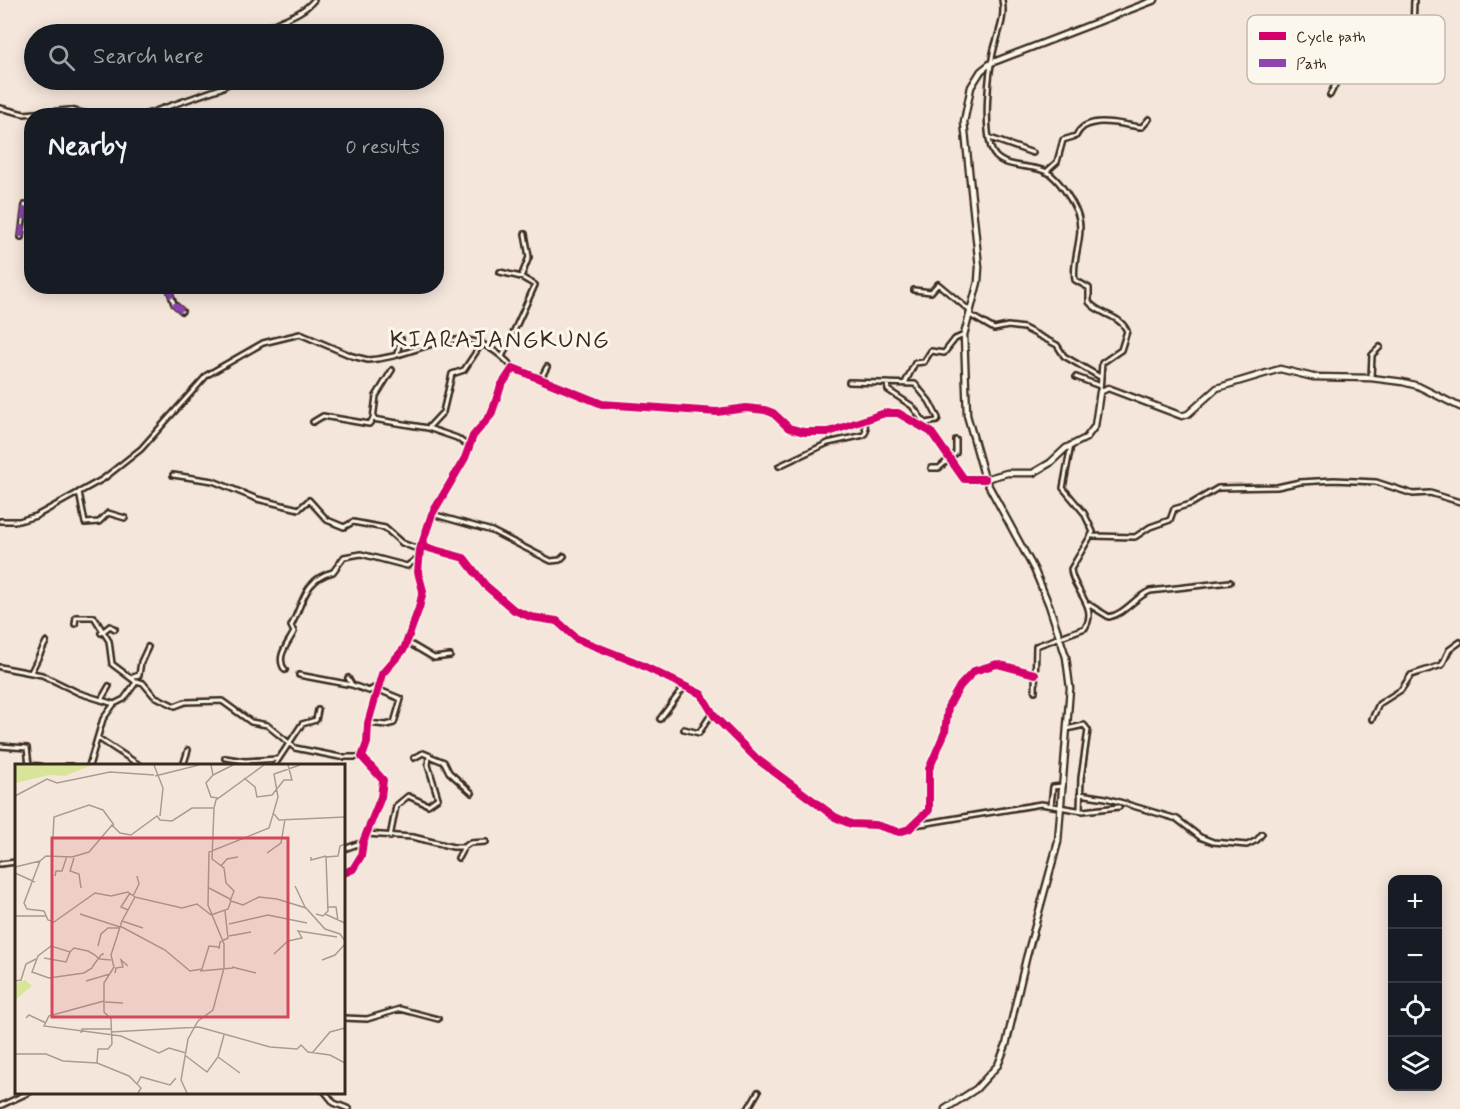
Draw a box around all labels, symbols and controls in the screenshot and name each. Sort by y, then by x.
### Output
legend [1247,15,1445,84]
search box [24,24,444,90]
text: Cycle path [1296,27,1366,48]
icon: search [45,41,78,74]
text: Search here [93,43,204,71]
text: Path [1296,54,1327,75]
text: Nearby [48,130,127,164]
text: 0 results [346,134,420,161]
district label: KIARAJANGKUNG [390,325,610,356]
inset map [15,764,345,1094]
map controls [1388,875,1442,1091]
button: + [1388,875,1442,929]
button: − [1388,929,1442,983]
button: locate [1388,983,1442,1037]
button: layers [1388,1037,1442,1091]

